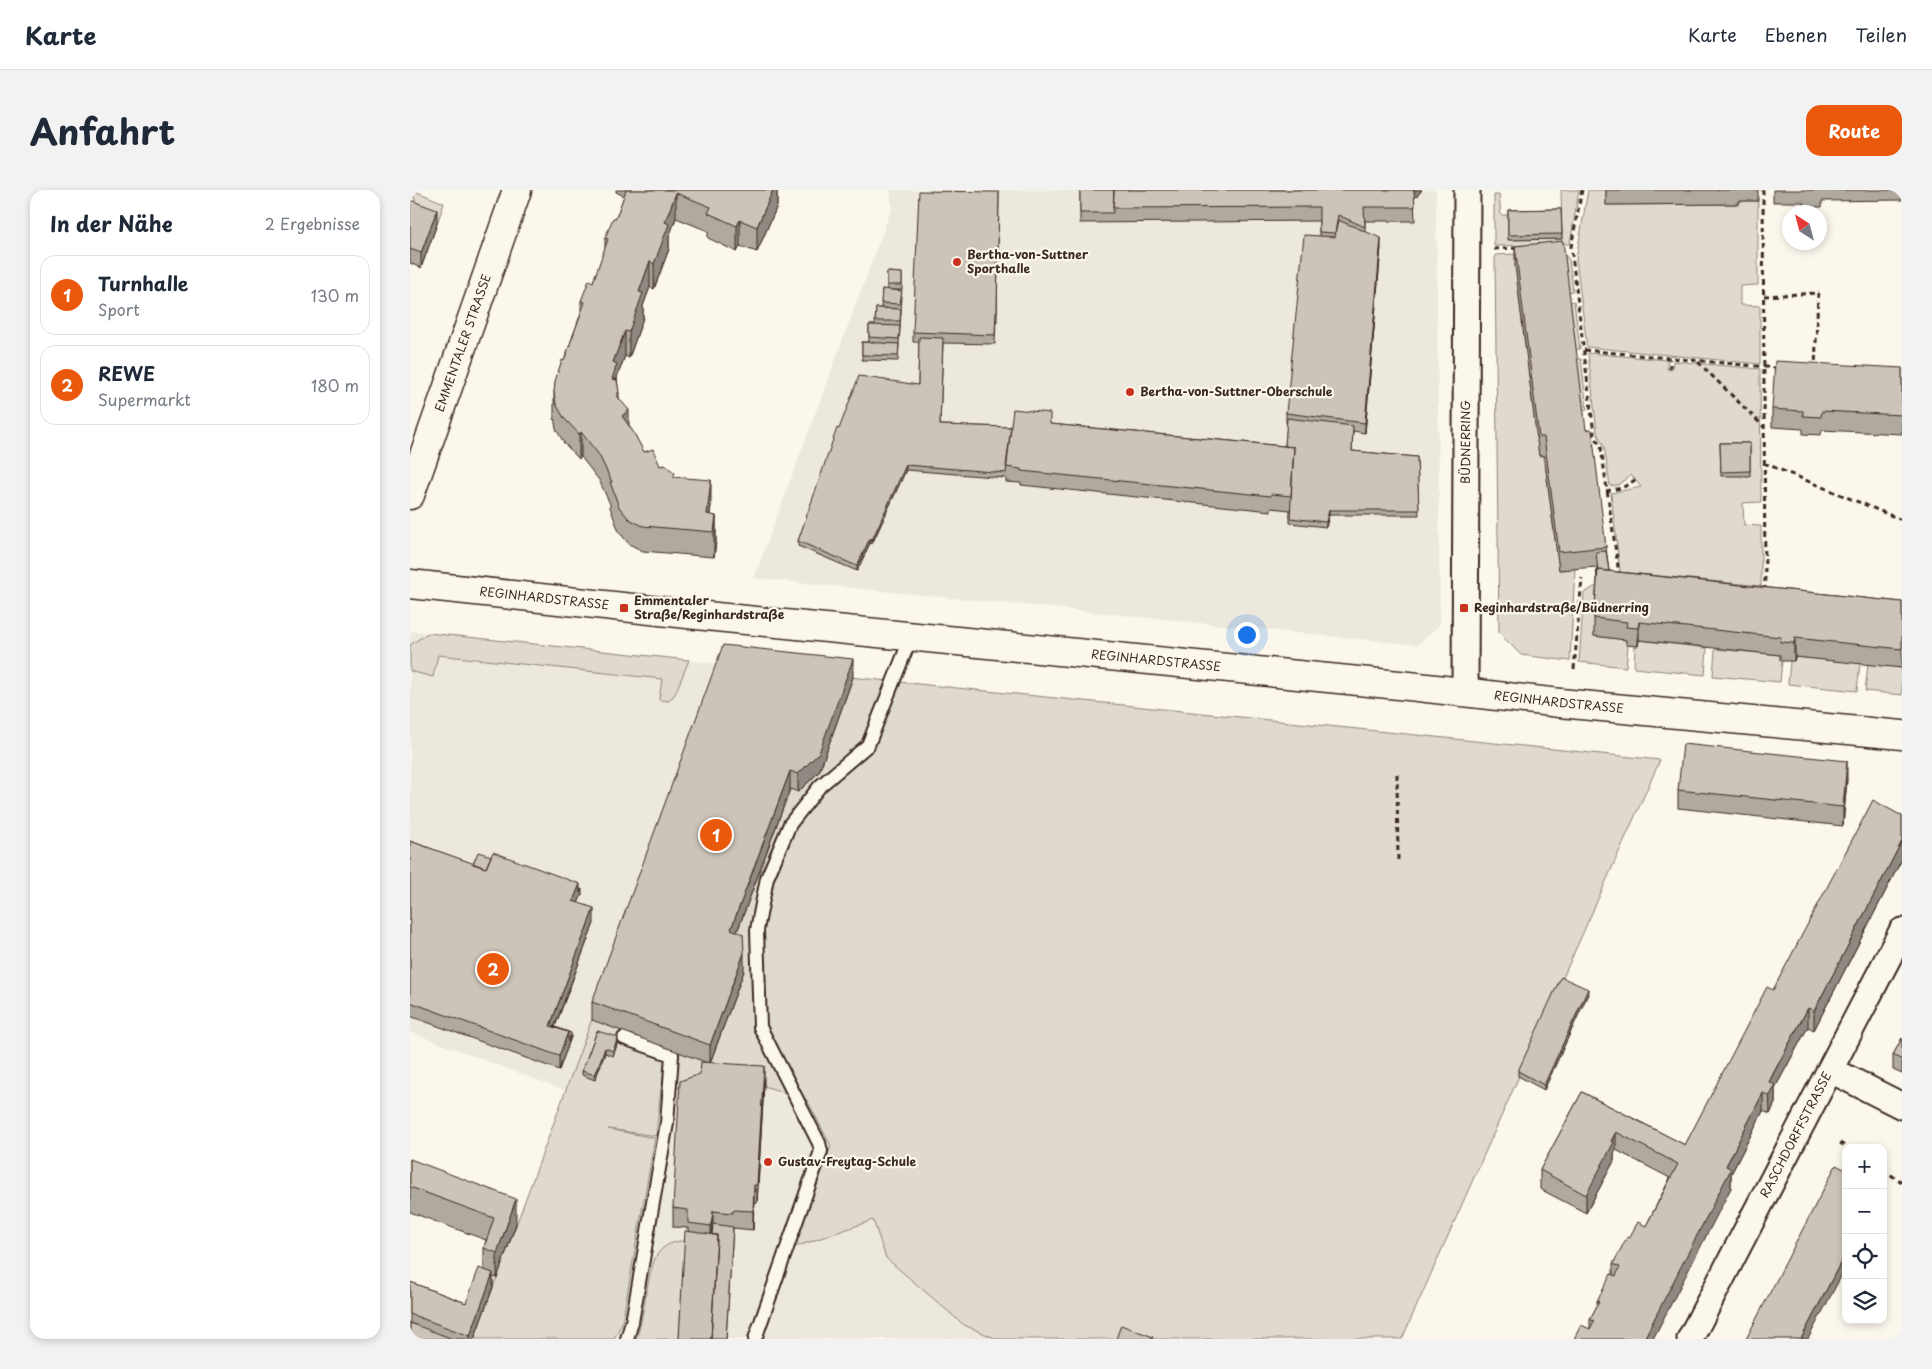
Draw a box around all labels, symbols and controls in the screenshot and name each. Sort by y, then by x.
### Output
text: Karte [25,17,97,53]
text: Karte [1688,21,1737,48]
text: Ebenen [1765,21,1828,48]
text: Teilen [1856,21,1907,48]
text: Anfahrt [30,104,175,157]
button: Route [1806,105,1902,156]
north arrow [1782,205,1827,250]
text: In der Nähe [50,207,172,239]
text: 2 Ergebnisse [265,211,360,235]
place label: Bertha-von-Suttner Sporthalle [967,245,1089,277]
marker: Bertha-von-Suttner Sporthalle [951,256,963,268]
text: Turnhalle [98,269,188,297]
street label: EMMENTALER STRASSE [430,271,495,414]
text: 1 [63,283,71,307]
text: 130 m [311,283,359,307]
text: Sport [98,297,140,321]
text: REWE [98,359,155,387]
text: 2 [61,373,73,397]
text: 180 m [311,373,359,397]
place label: Bertha-von-Suttner-Oberschule [1140,382,1333,400]
marker: Bertha-von-Suttner-Oberschule [1124,386,1136,398]
text: Supermarkt [98,387,191,411]
street label: BÜDNERRING [1456,400,1474,484]
street label: REGINHARDSTRASSE [479,582,610,614]
place label: Emmentaler Straße/Reginhardstraße [634,591,785,623]
place label: Reginhardstraße/Büdnerring [1474,598,1649,616]
marker: Emmentaler Straße/Reginhardstraße [618,602,630,614]
marker: Reginhardstraße/Büdnerring [1458,602,1470,614]
your location [1234,622,1260,648]
street label: REGINHARDSTRASSE [1090,644,1222,675]
street label: REGINHARDSTRASSE [1493,686,1625,717]
pin: 1 [700,816,732,854]
pin: 2 [477,950,509,988]
street label: RASCHDORFFSTRASSE [1755,1068,1836,1201]
map controls [1842,1144,1887,1324]
button: + [1842,1144,1887,1189]
place label: Gustav-Freytag-Schule [778,1152,916,1170]
marker: Gustav-Freytag-Schule [762,1156,774,1168]
button: − [1842,1189,1887,1234]
button: locate [1842,1234,1887,1279]
button: layers [1842,1279,1887,1324]

